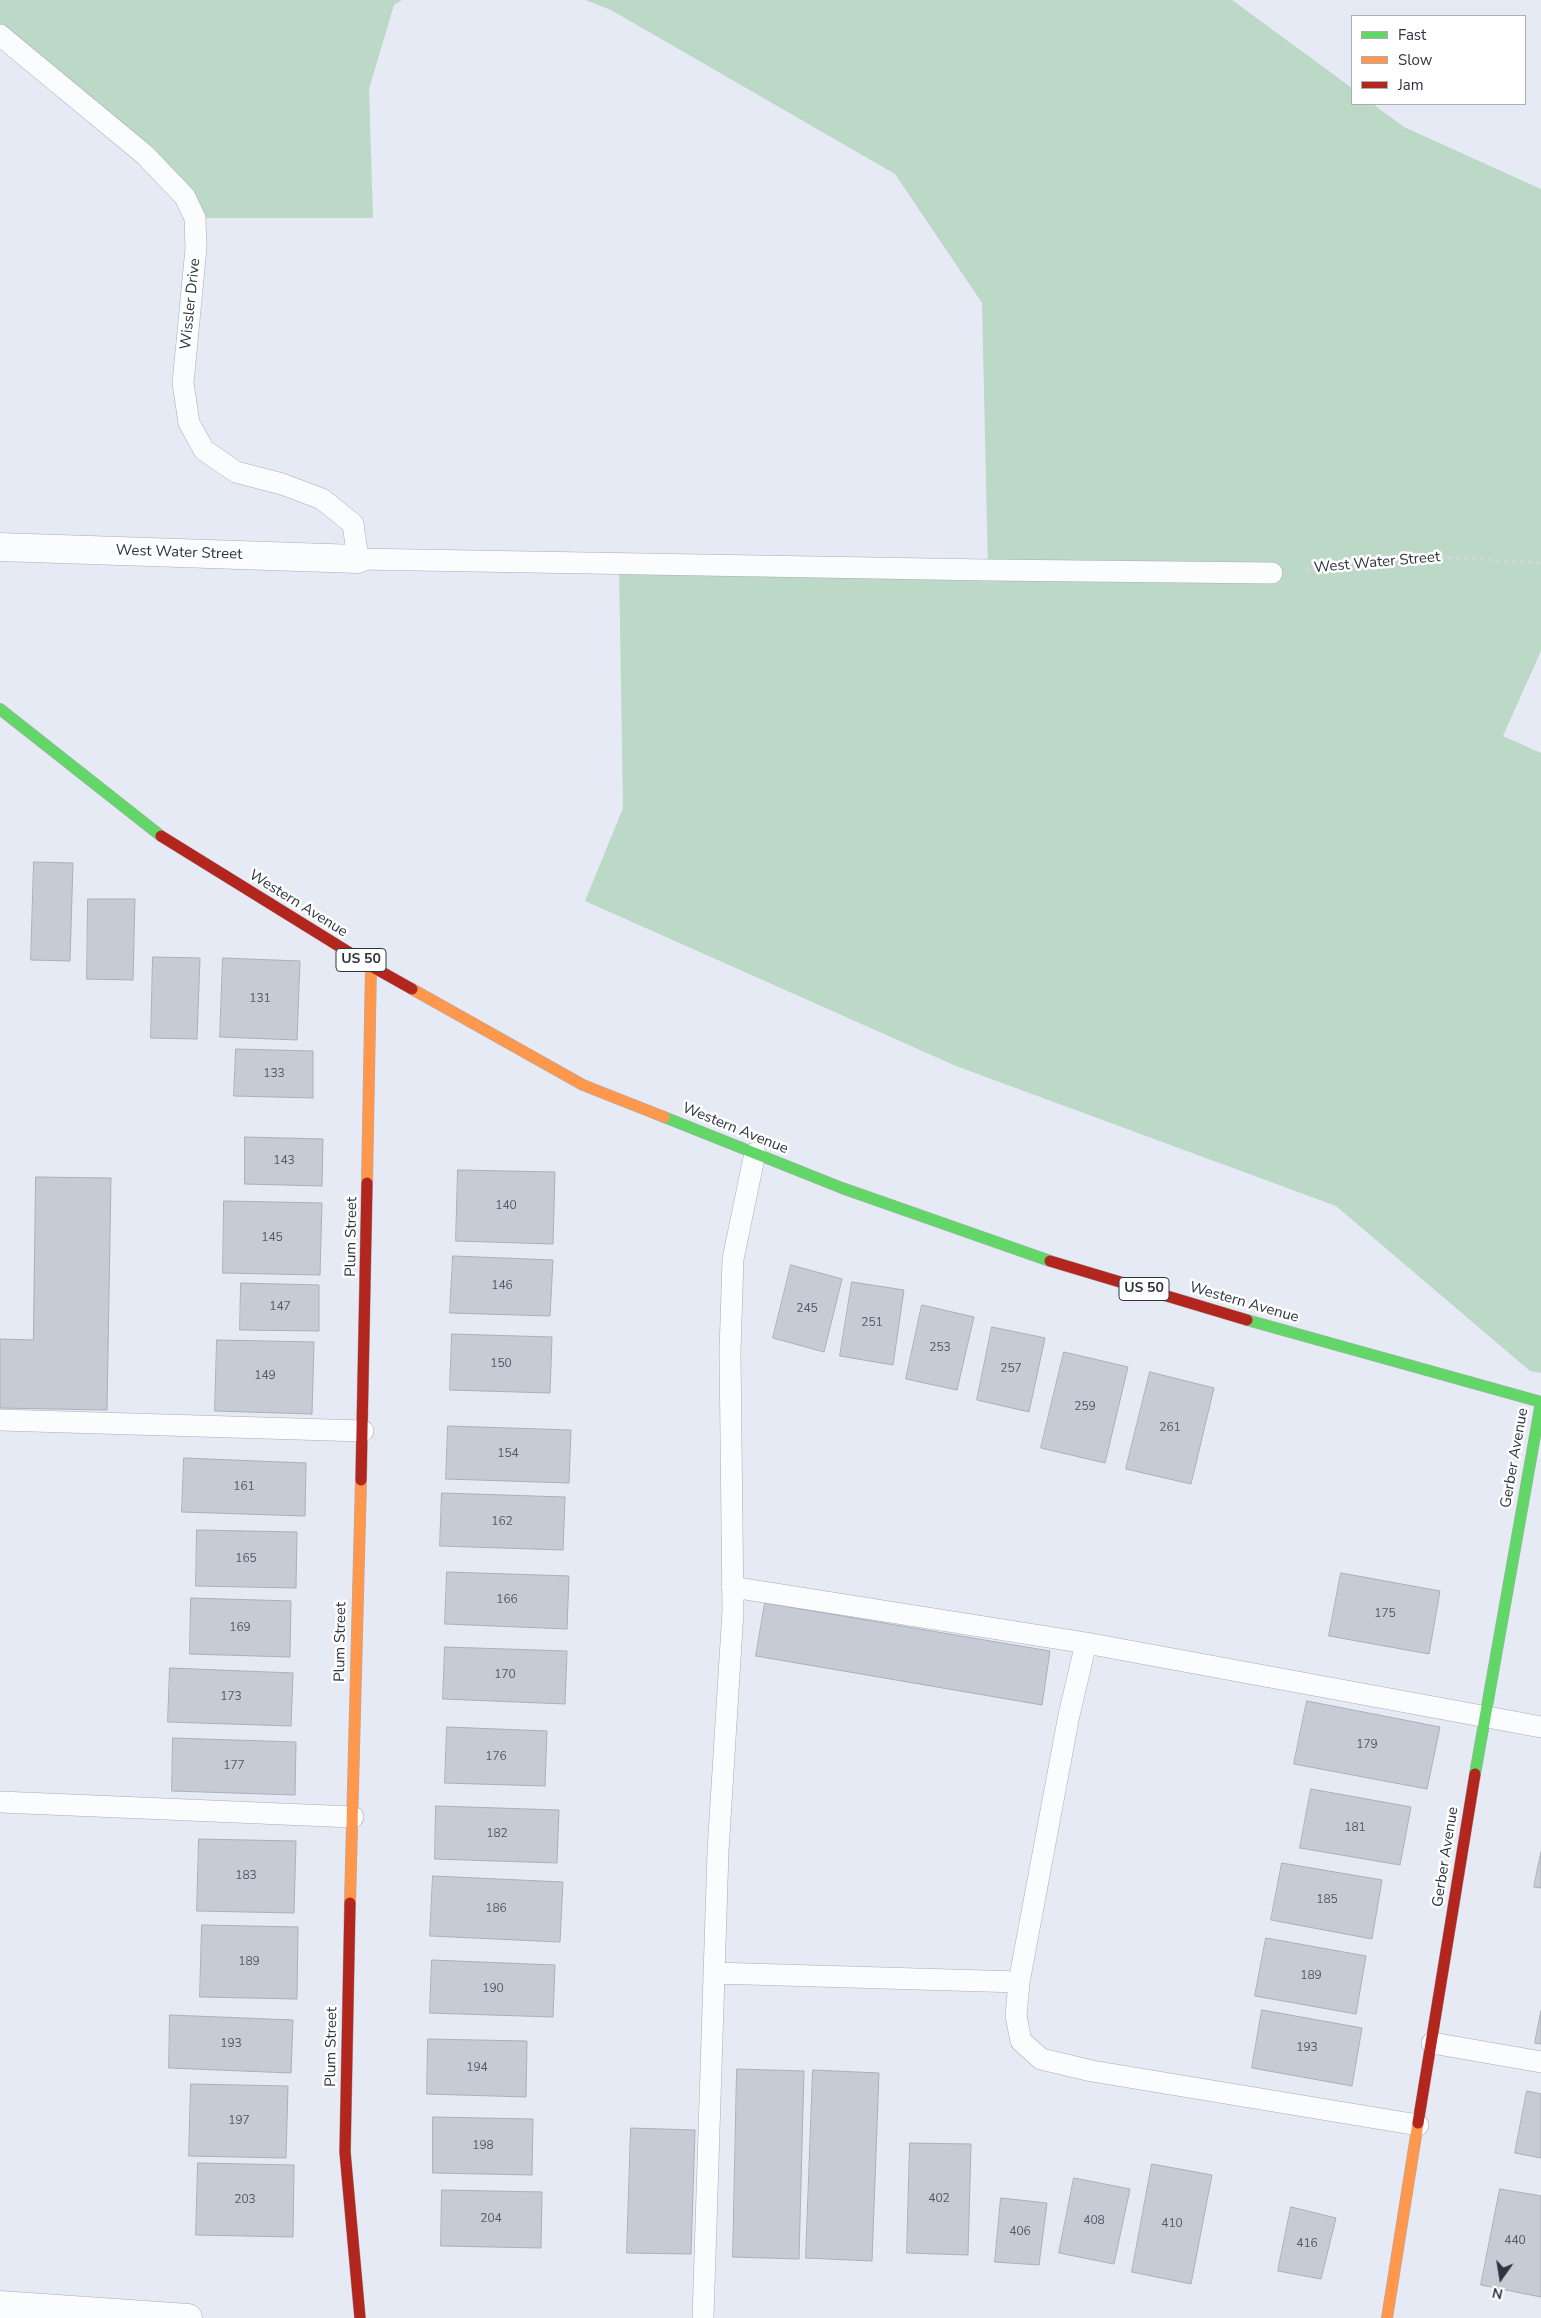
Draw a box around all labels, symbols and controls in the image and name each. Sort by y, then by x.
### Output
legend [1351,15,1526,105]
text: Fast [1398,25,1426,45]
text: Slow [1398,50,1432,70]
text: Jam [1398,75,1424,95]
street label: Wissler Drive [177,258,205,350]
street label: West Water Street [115,542,243,564]
street label: West Water Street [1313,549,1441,577]
street label: Western Avenue [245,867,351,941]
road number: US 50 [336,948,386,972]
house number: 131 [249,992,271,1006]
house number: 133 [263,1067,285,1081]
street label: Western Avenue [679,1100,791,1158]
house number: 143 [273,1154,295,1168]
street label: Plum Street [342,1197,362,1277]
house number: 140 [495,1199,517,1213]
house number: 145 [261,1231,283,1245]
road number: US 50 [1119,1278,1169,1300]
house number: 146 [491,1279,513,1293]
street label: Western Avenue [1187,1279,1301,1327]
house number: 147 [269,1300,291,1314]
house number: 245 [796,1302,818,1316]
house number: 251 [861,1316,883,1330]
house number: 253 [929,1341,951,1355]
house number: 150 [490,1357,512,1371]
house number: 257 [1000,1362,1022,1376]
house number: 149 [254,1369,276,1383]
house number: 259 [1074,1400,1096,1414]
street label: Gerber Avenue [1497,1407,1533,1509]
house number: 261 [1159,1421,1181,1435]
house number: 154 [497,1447,519,1461]
house number: 161 [233,1480,255,1494]
house number: 162 [491,1515,513,1529]
house number: 165 [235,1552,257,1566]
house number: 166 [496,1593,518,1607]
street label: Plum Street [331,1602,351,1682]
house number: 175 [1374,1607,1396,1621]
house number: 169 [229,1621,251,1635]
house number: 170 [494,1668,516,1682]
house number: 173 [220,1690,242,1704]
house number: 179 [1356,1738,1378,1752]
house number: 176 [485,1750,507,1764]
house number: 177 [223,1759,245,1773]
street label: Gerber Avenue [1429,1806,1463,1908]
house number: 181 [1344,1821,1366,1835]
house number: 182 [486,1827,508,1841]
house number: 183 [235,1869,257,1883]
house number: 185 [1316,1893,1338,1907]
house number: 186 [485,1902,507,1916]
house number: 189 [238,1955,260,1969]
house number: 189 [1300,1969,1322,1983]
house number: 190 [482,1982,504,1996]
street label: Plum Street [322,2007,342,2087]
house number: 193 [220,2037,242,2051]
house number: 193 [1296,2041,1318,2055]
house number: 194 [466,2061,488,2075]
house number: 197 [228,2114,250,2128]
house number: 198 [472,2139,494,2153]
house number: 402 [928,2192,950,2206]
house number: 203 [234,2193,256,2207]
house number: 204 [480,2212,502,2226]
house number: 408 [1083,2214,1105,2228]
house number: 410 [1161,2217,1183,2231]
house number: 406 [1009,2225,1031,2239]
house number: 440 [1504,2234,1526,2248]
house number: 416 [1296,2237,1318,2251]
north arrow [1476,2253,1526,2303]
text: N [1490,2283,1505,2304]

